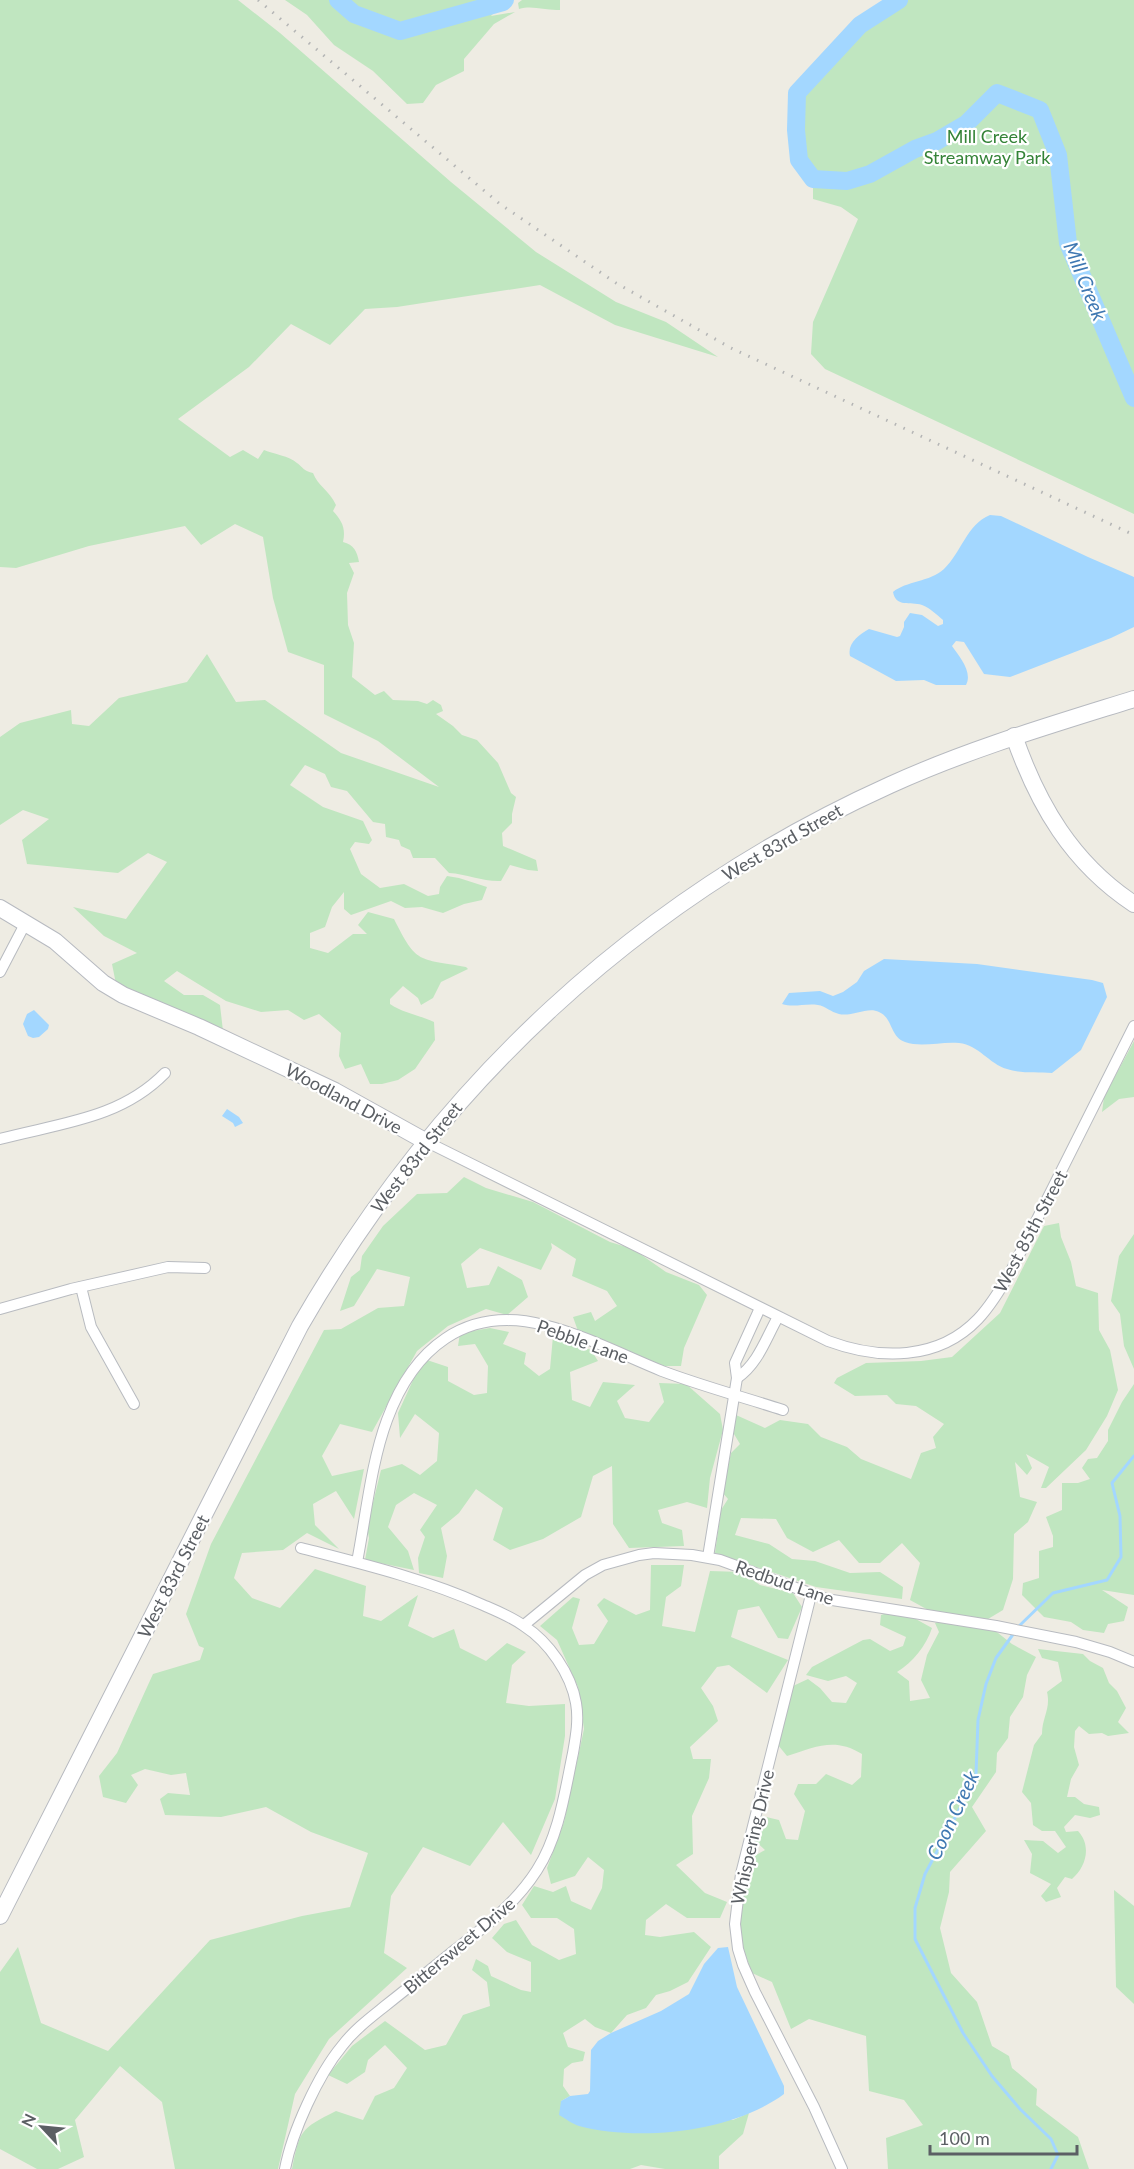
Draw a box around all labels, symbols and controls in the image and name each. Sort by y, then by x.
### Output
park label: Mill Creek Streamway Park [924,125,1051,168]
water label: Mill Creek [1059,238,1113,324]
street label: West 83rd Street [718,798,846,885]
street label: Woodland Drive [282,1058,406,1138]
street label: West 83rd Street [366,1097,467,1217]
street label: West 85th Street [989,1166,1072,1296]
street label: Pebble Lane [534,1314,632,1368]
street label: West 83rd Street [133,1510,214,1641]
street label: Redbud Lane [733,1555,837,1609]
water label: Coon Creek [921,1766,983,1863]
street label: Whispering Drive [726,1767,778,1907]
street label: Bittersweet Drive [399,1892,519,1998]
north arrow [12,2097,72,2157]
text: N [17,2111,39,2130]
scale bar [930,2118,1077,2156]
text: 100 m [939,2127,990,2149]

